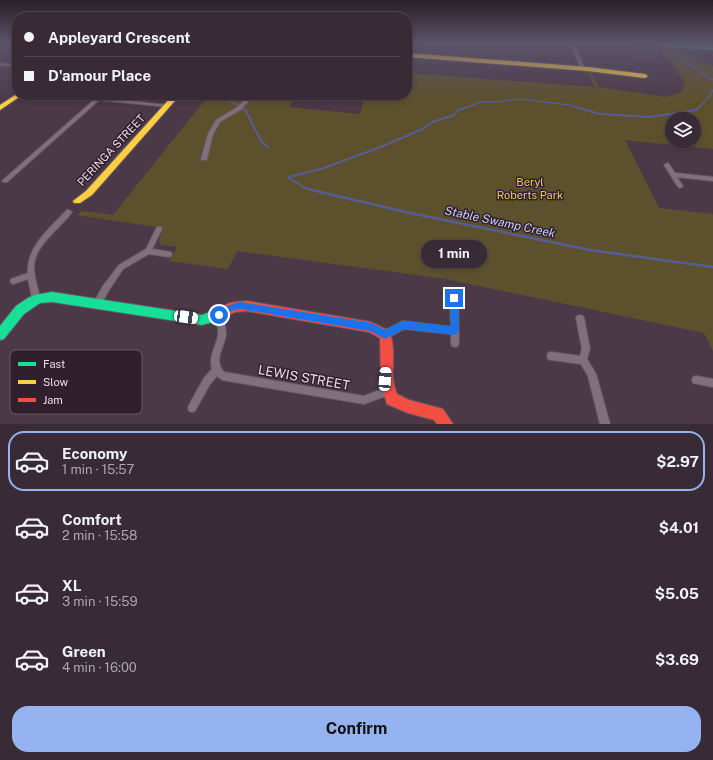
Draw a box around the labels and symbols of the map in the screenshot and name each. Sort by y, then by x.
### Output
street label: PERINGA STREET [75,112,147,188]
park label: Beryl Roberts Park [497,176,563,201]
water label: Stable Swamp Creek [443,203,557,241]
callout: 1 min [421,240,487,268]
route end [445,289,463,307]
route start [210,306,228,324]
car [173,309,199,325]
legend [10,350,142,414]
text: Fast [43,358,65,370]
street label: LEWIS STREET [257,362,351,393]
car [378,367,392,391]
text: Slow [43,376,69,388]
text: Jam [43,394,63,406]

